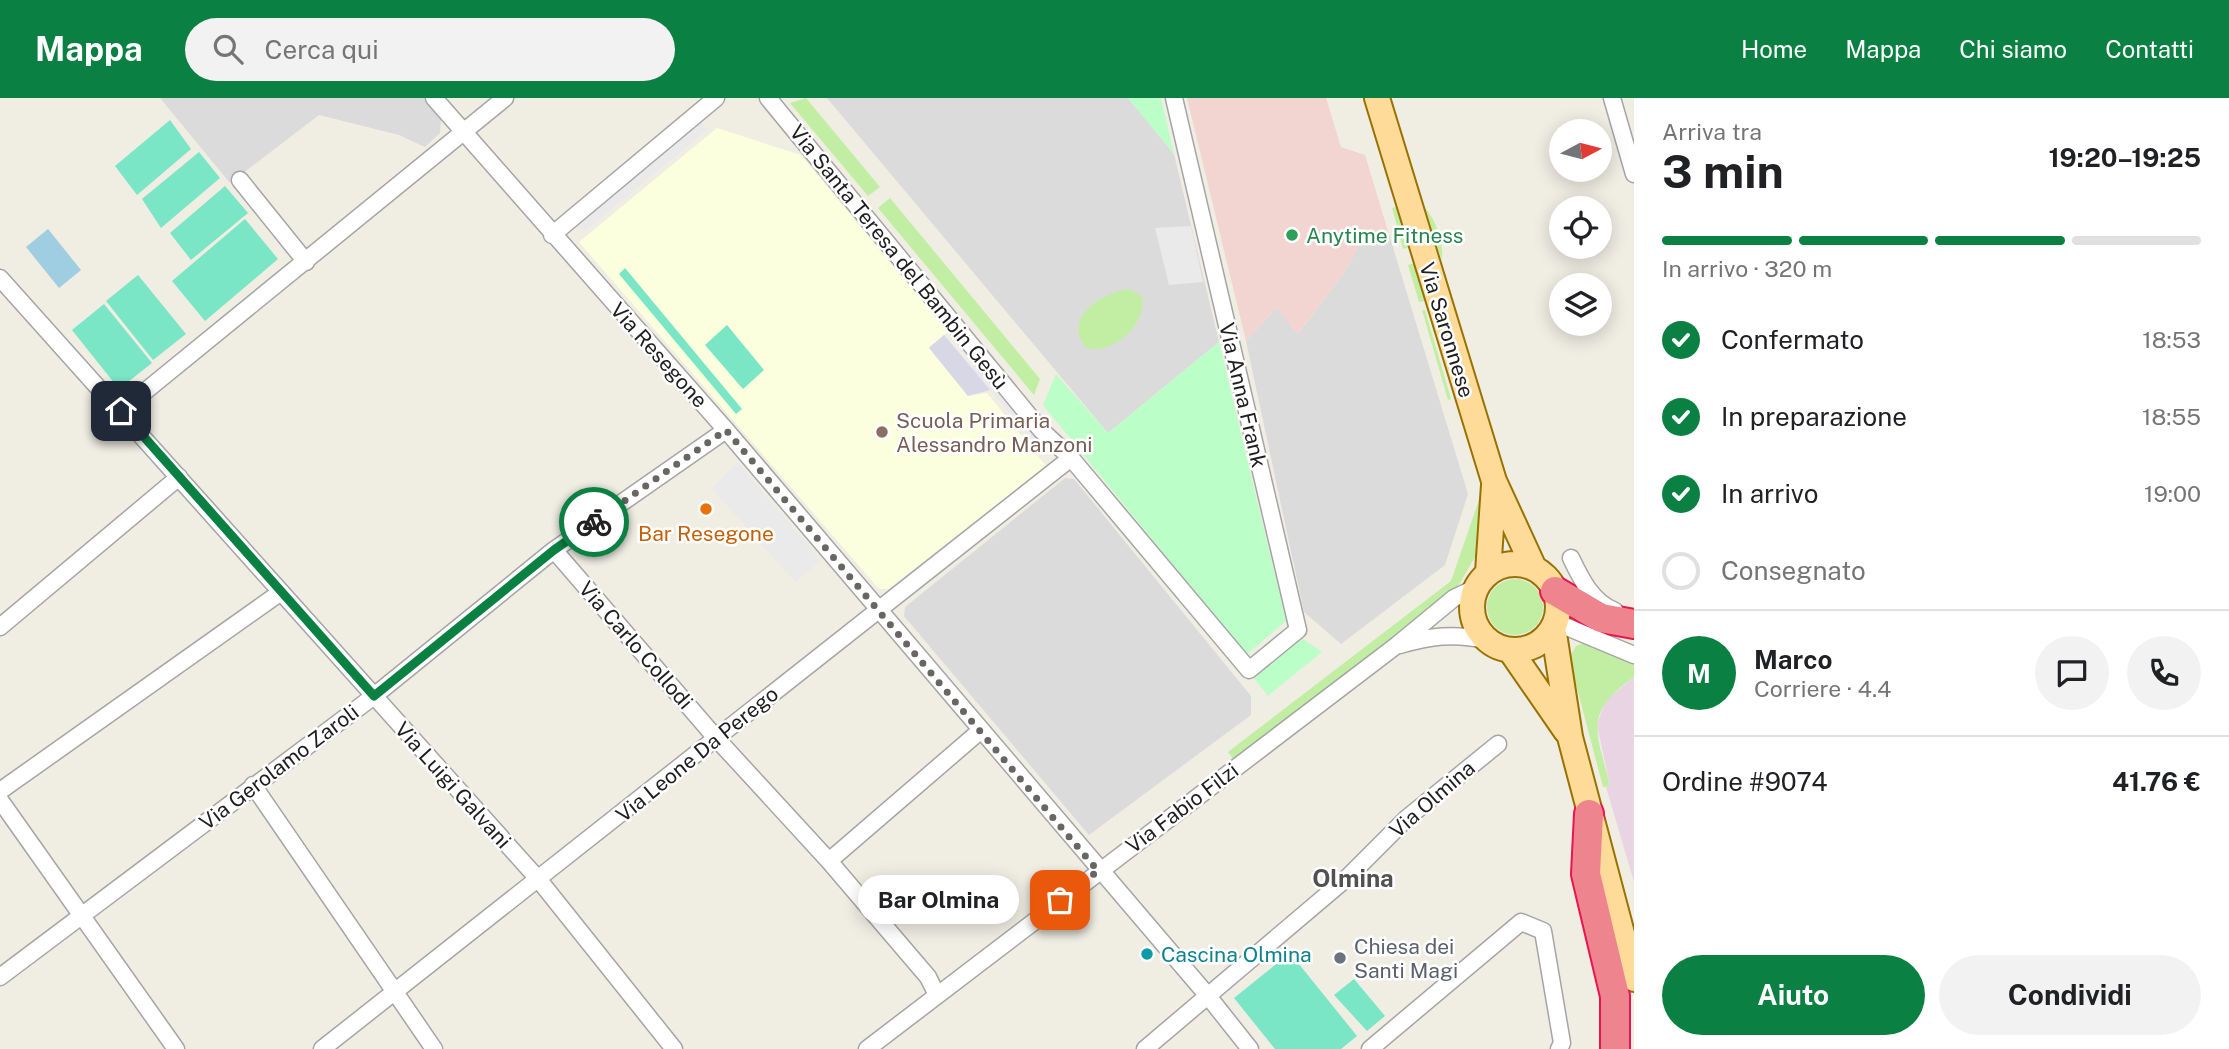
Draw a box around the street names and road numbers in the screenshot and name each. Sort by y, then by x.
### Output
street label: Via Santa Teresa del Bambin Gesù [785,120,1013,394]
street label: Via Saronnese [1415,259,1479,401]
street label: Via Resegone [605,297,713,413]
street label: Via Anna Frank [1214,320,1272,470]
street label: Via Carlo Collodi [574,576,698,714]
street label: Via Leone Da Perego [611,681,783,827]
street label: Via Gerolamo Zaroli [195,699,363,835]
street label: Via Luigi Galvani [390,717,516,853]
street label: Via Olmina [1384,755,1480,843]
street label: Via Fabio Filzi [1121,758,1243,858]

